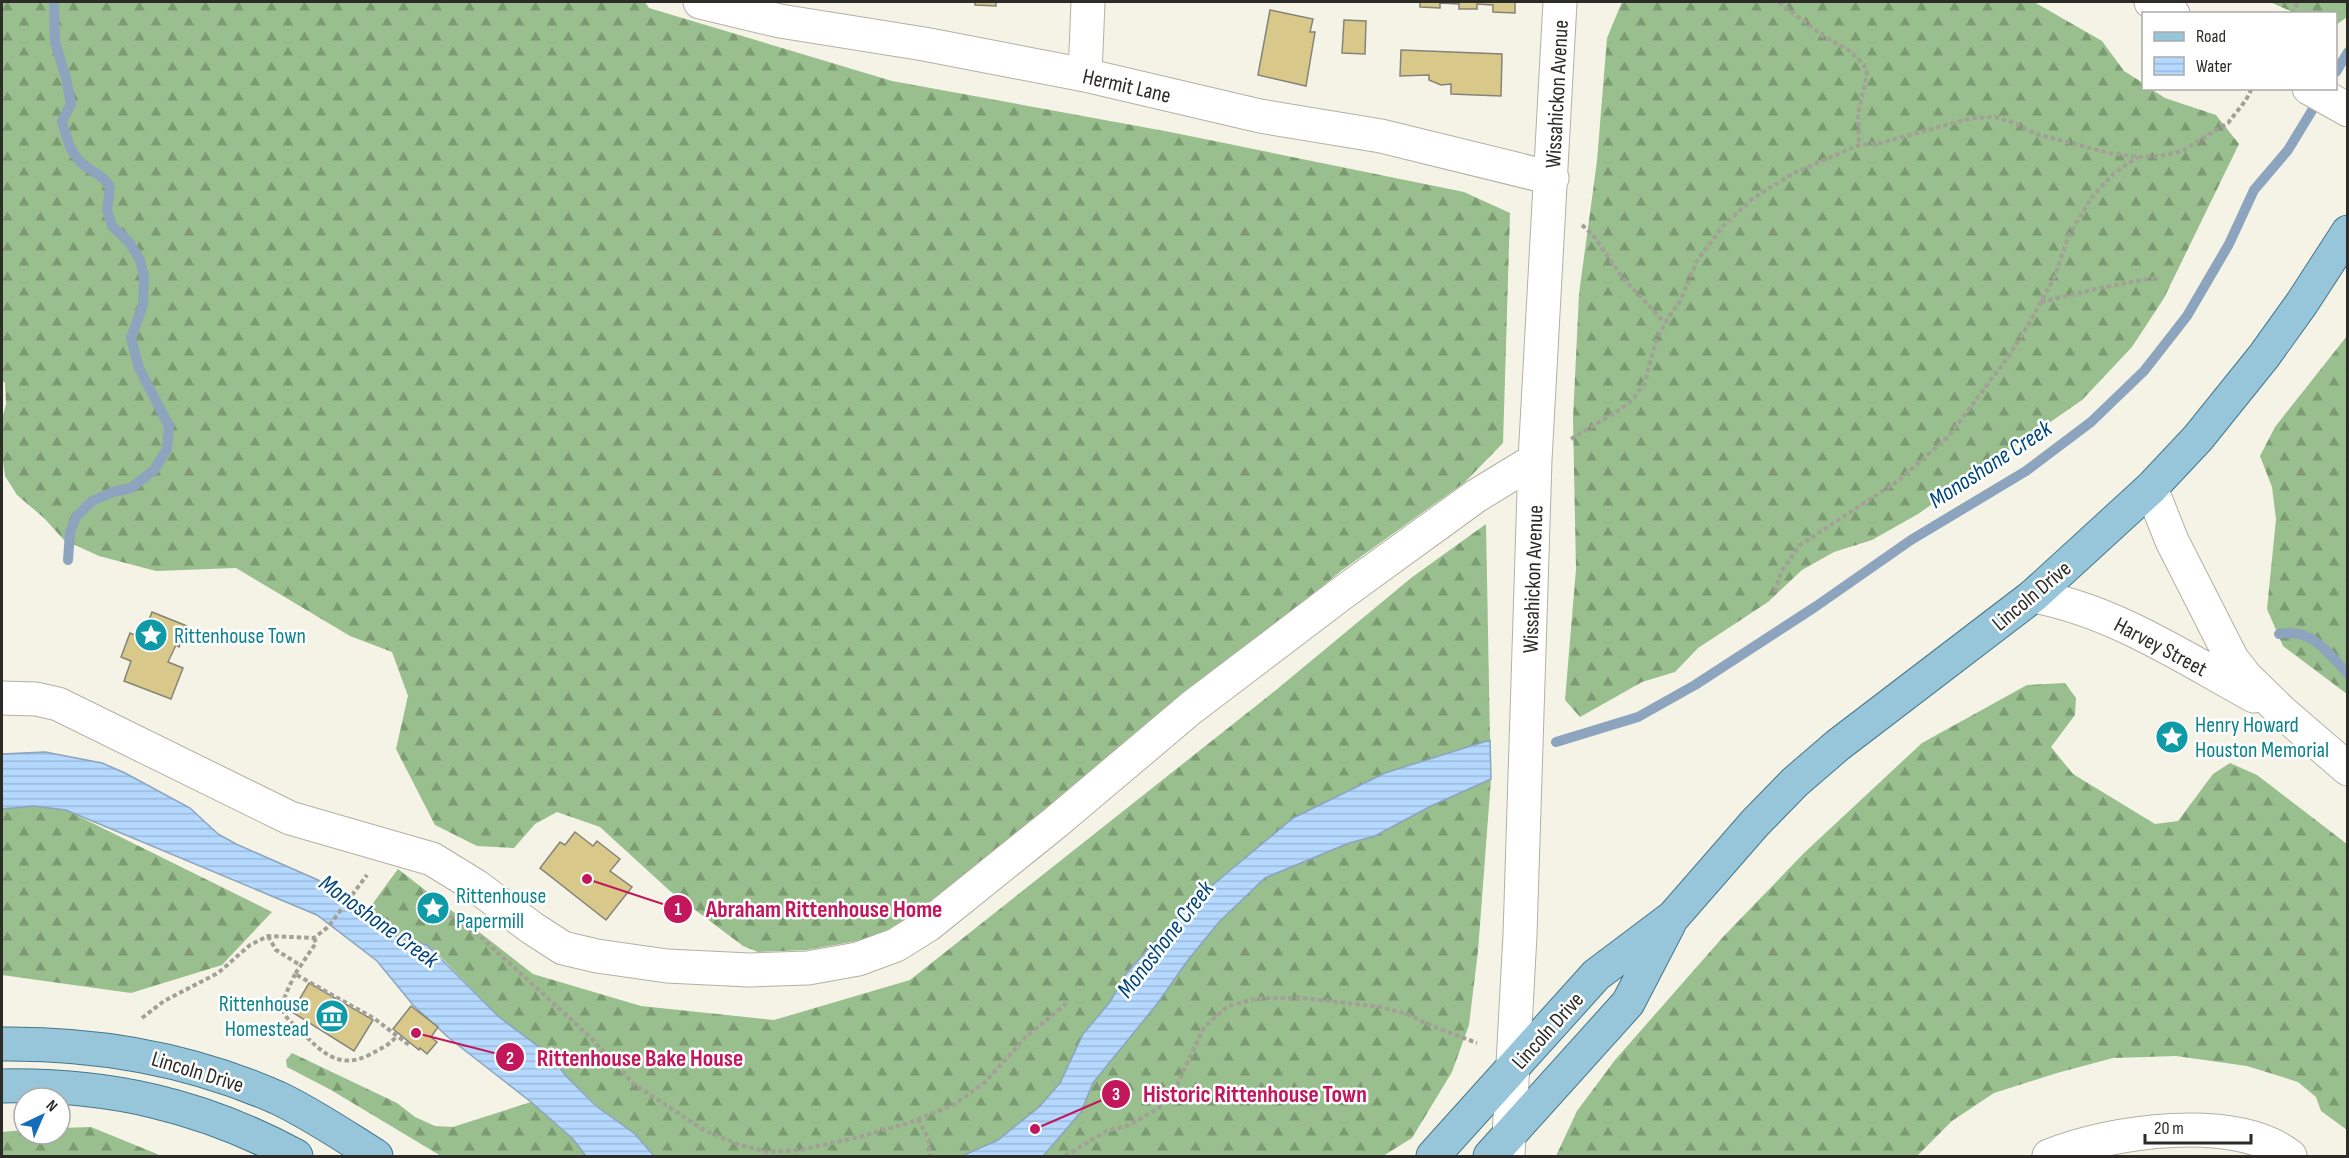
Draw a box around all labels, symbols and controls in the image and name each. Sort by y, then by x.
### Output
legend [2142,12,2337,90]
street label: Wissahickon Avenue [1540,19,1575,169]
text: Road [2196,26,2226,47]
text: Water [2196,56,2232,77]
street label: Hermit Lane [1080,63,1173,110]
water label: Monoshone Creek [1924,413,2058,515]
street label: Wissahickon Avenue [1517,504,1550,654]
street label: Lincoln Drive [1987,555,2077,637]
street label: Harvey Street [2109,612,2212,683]
place icon: Rittenhouse Town [133,617,169,653]
place label: Rittenhouse Town [174,623,306,650]
place label: Henry Howard Houston Memorial [2195,712,2329,764]
place icon: Henry Howard Houston Memorial [2154,719,2190,755]
water label: Monoshone Creek [313,868,445,975]
water label: Monoshone Creek [1111,874,1221,1004]
place label: Rittenhouse Papermill [456,883,546,935]
callout: Abraham Rittenhouse Home [663,888,954,930]
place icon: Rittenhouse Papermill [415,890,451,926]
text: Abraham Rittenhouse Home [705,895,942,924]
text: 1 [674,899,682,920]
street label: Lincoln Drive [1506,987,1590,1075]
place label: Rittenhouse Homestead [219,991,309,1043]
museum icon: Rittenhouse Homestead [314,998,350,1034]
callout: Rittenhouse Bake House [495,1036,755,1078]
text: Rittenhouse Bake House [537,1044,743,1073]
street label: Lincoln Drive [148,1046,247,1099]
text: 2 [506,1048,514,1069]
callout: Historic Rittenhouse Town [1101,1073,1379,1115]
text: Historic Rittenhouse Town [1143,1080,1367,1109]
text: 3 [1112,1084,1120,1105]
north arrow [12,1086,72,1146]
text: N [42,1096,61,1116]
scale bar [2145,1107,2252,1145]
text: 20 m [2154,1118,2184,1139]

